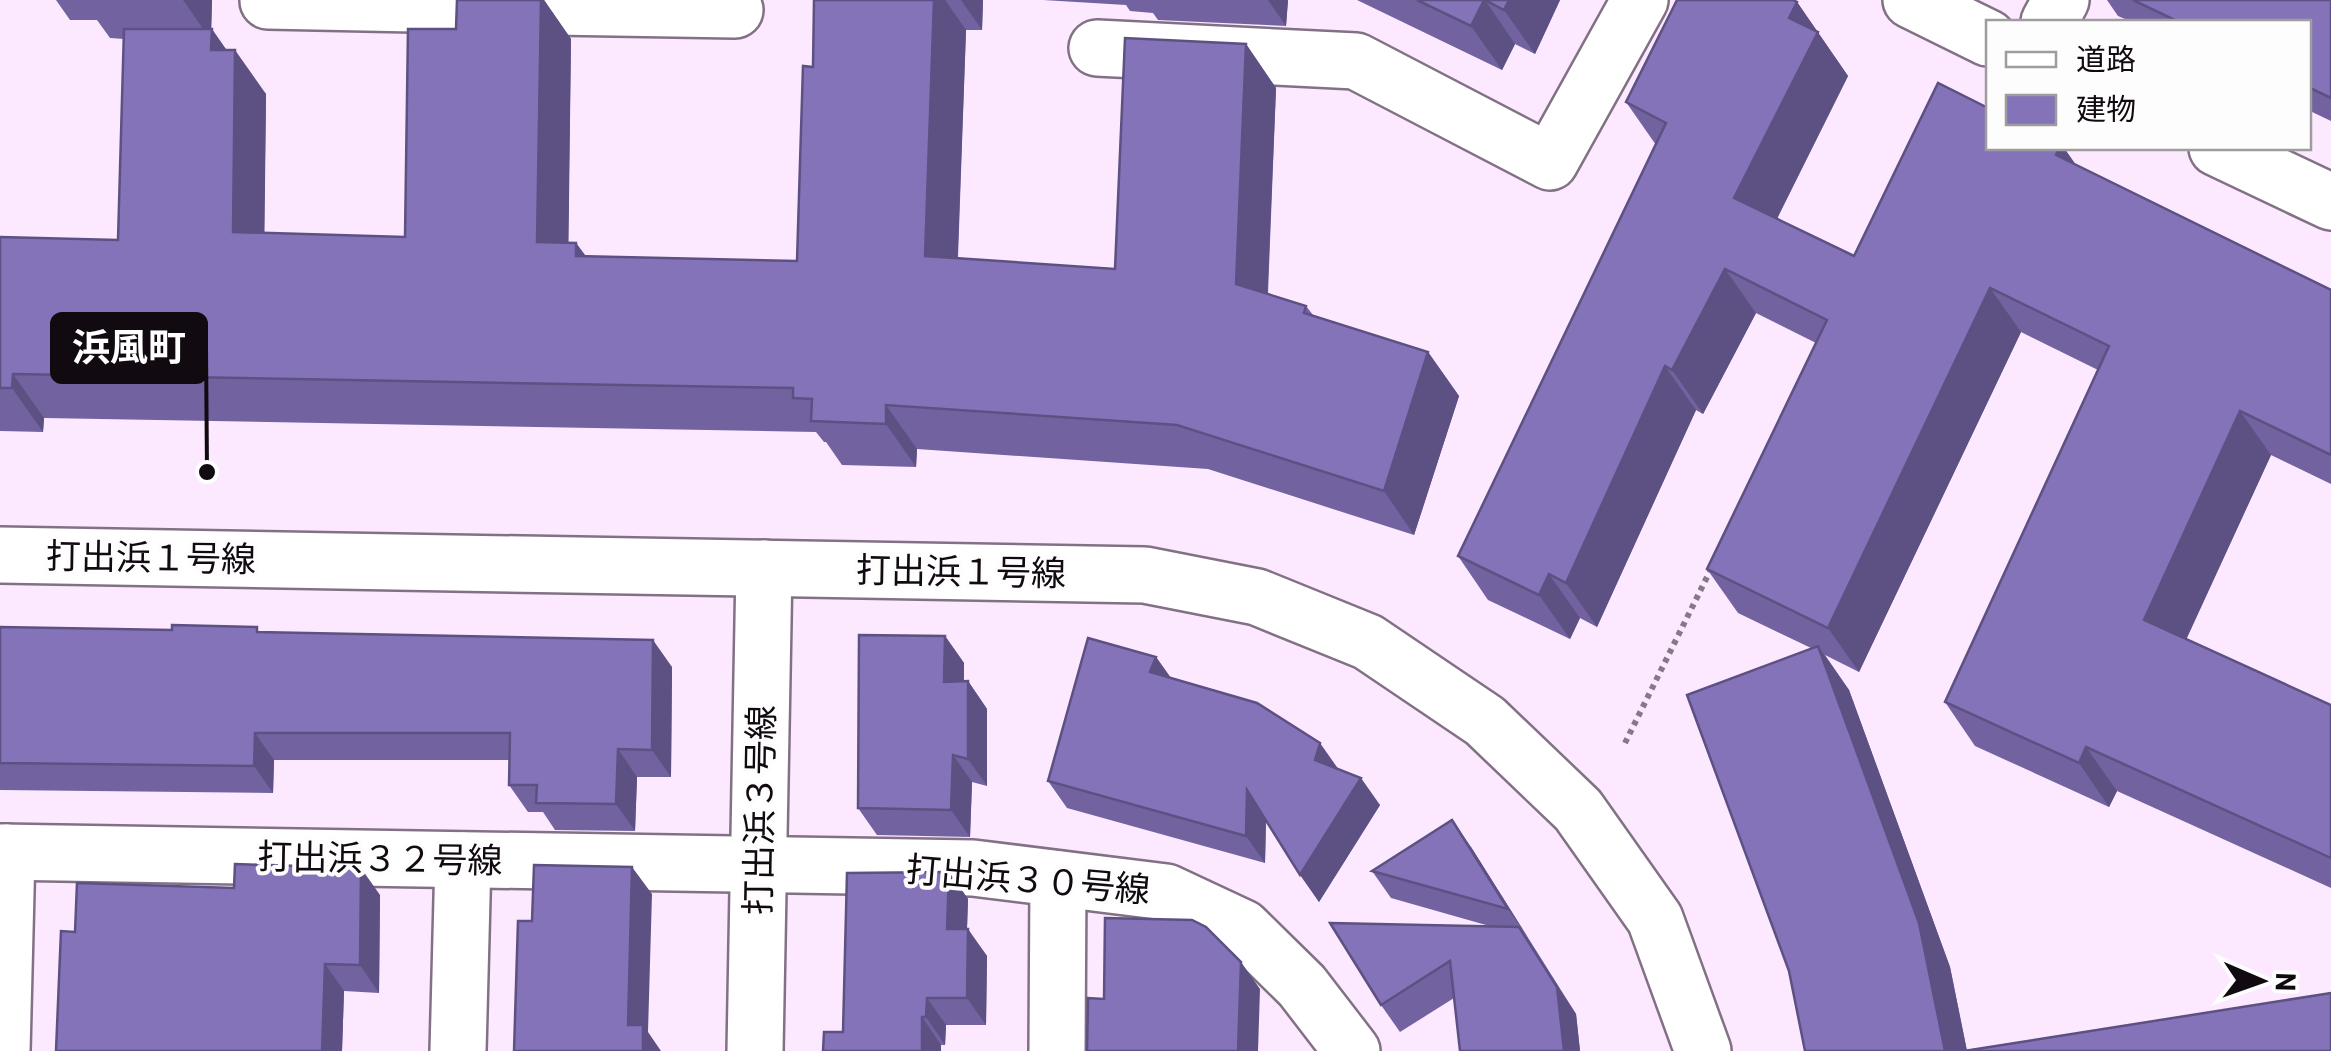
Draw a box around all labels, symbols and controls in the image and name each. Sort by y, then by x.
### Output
legend [1986,20,2311,150]
text: 道路 [2076,40,2136,76]
text: 建物 [2076,90,2136,126]
callout: 浜風町 [52,314,206,382]
text: 浜風町 [72,323,186,369]
street label: 打出浜１号線 [46,533,256,579]
street label: 打出浜１号線 [856,547,1066,593]
street label: 打出浜３号線 [735,705,781,915]
street label: 打出浜３２号線 [257,834,503,880]
street label: 打出浜３０号線 [904,846,1152,910]
north arrow [2211,931,2311,1031]
text: N [2270,972,2304,992]

